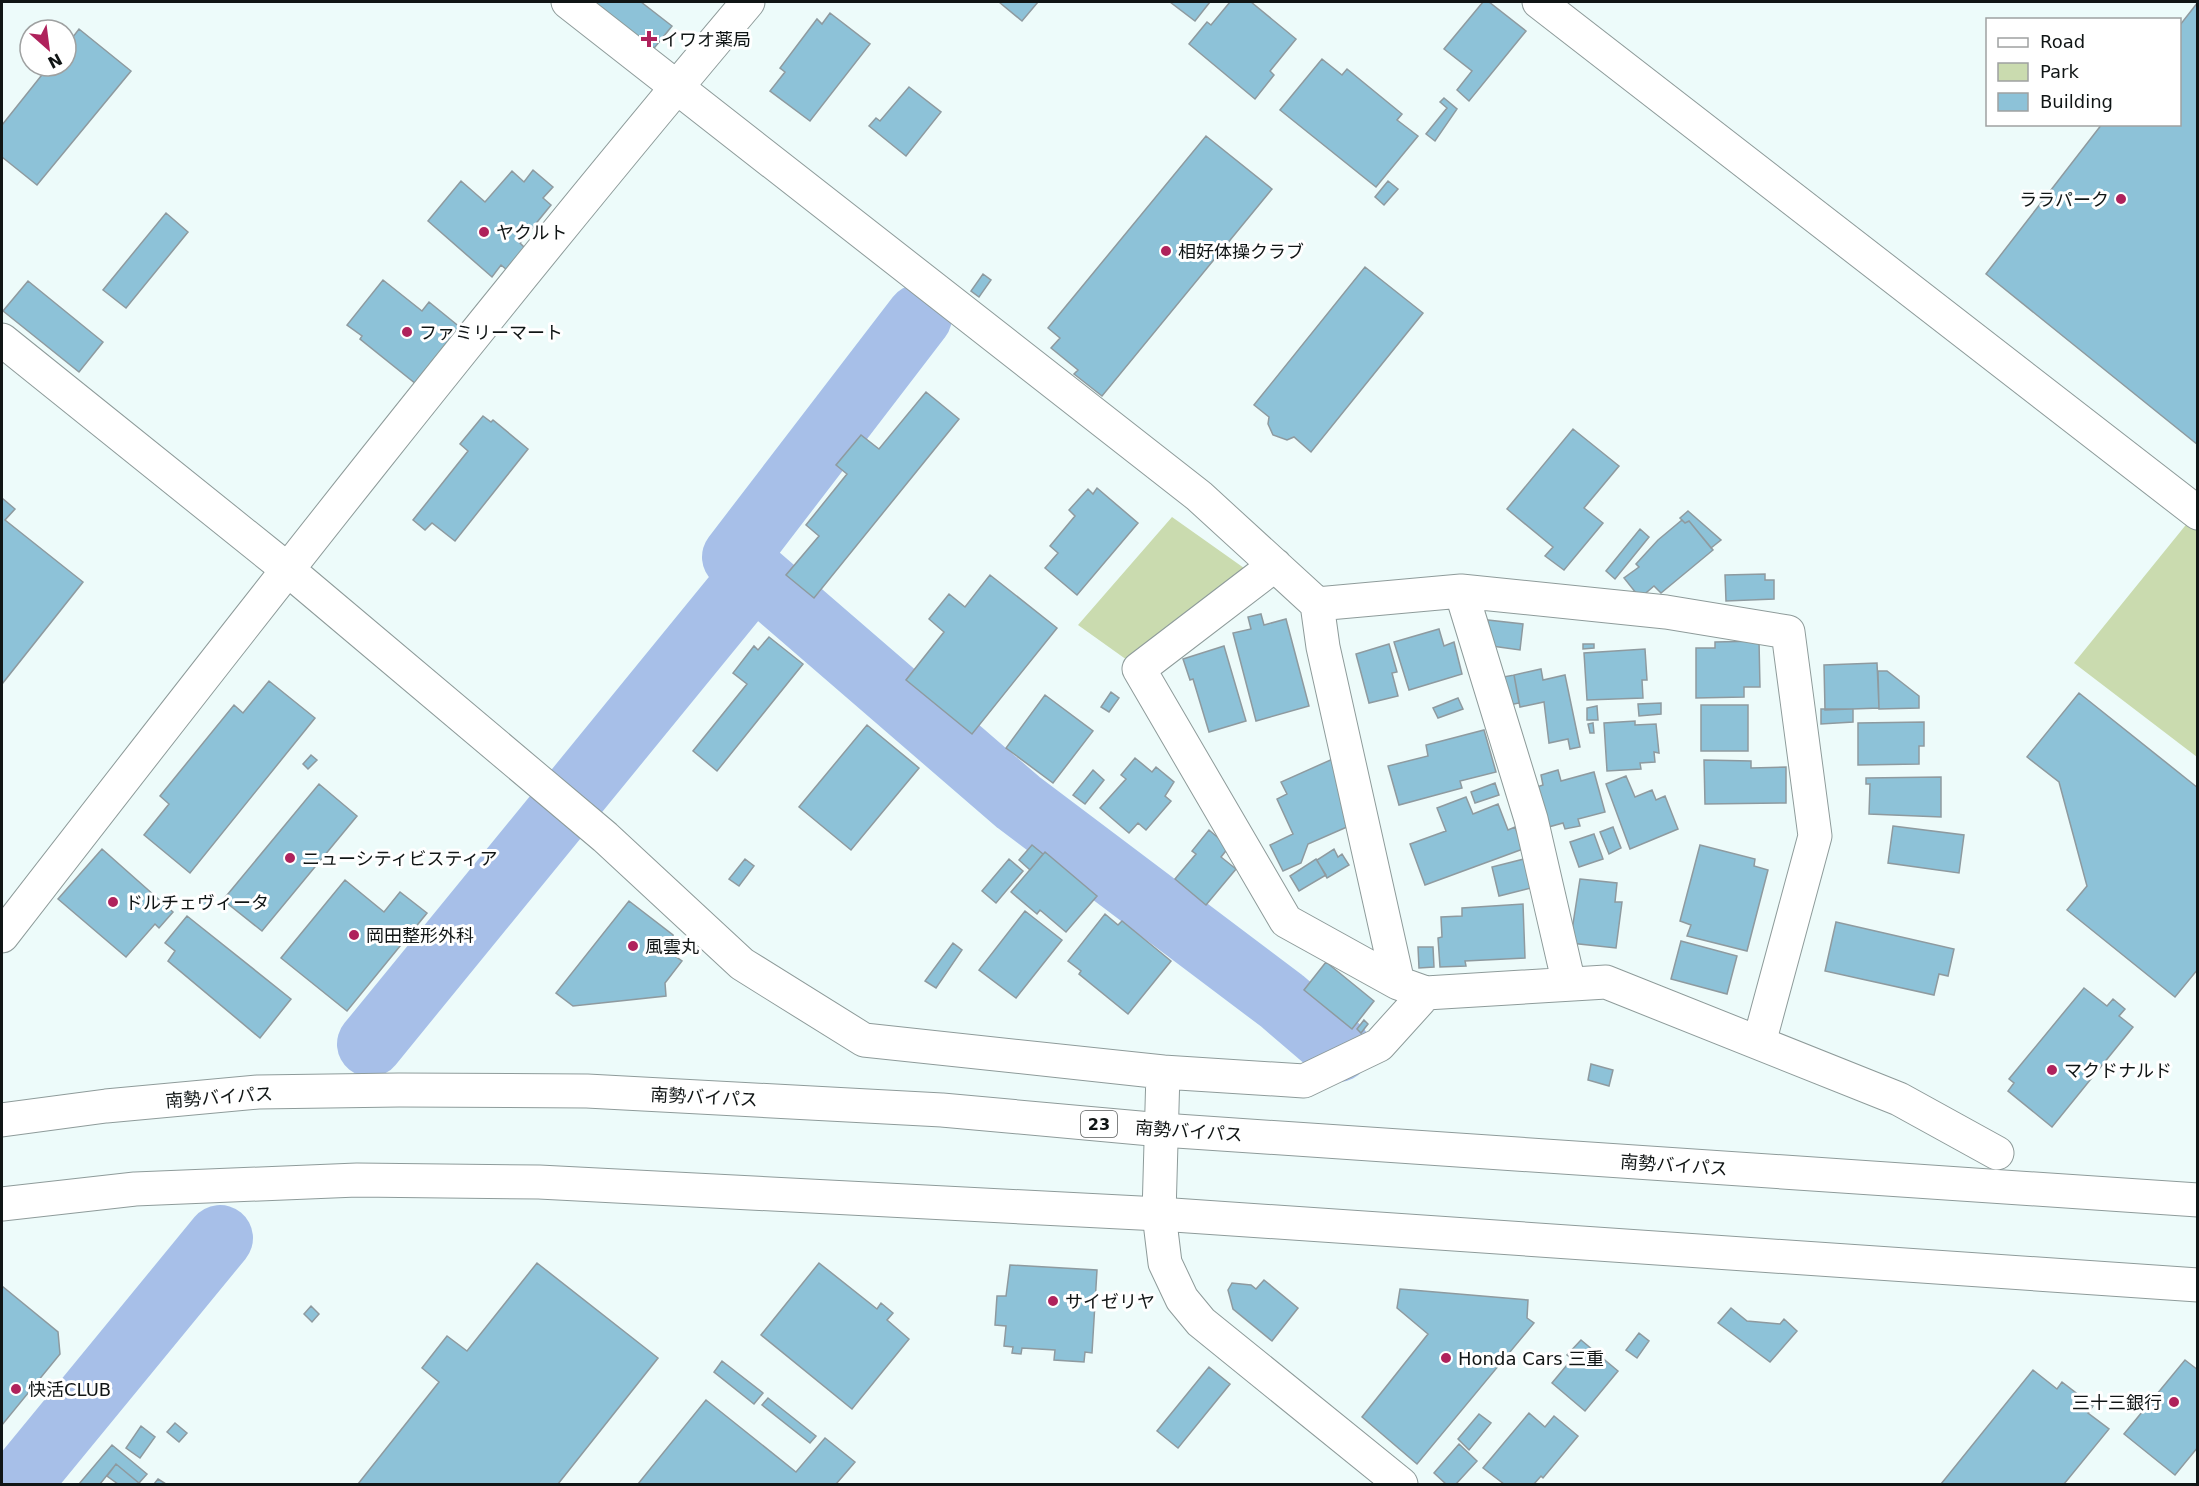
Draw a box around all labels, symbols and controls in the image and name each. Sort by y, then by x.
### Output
north arrow [18,18,78,78]
legend [1986,18,2181,126]
place label: イワオ薬局 [661,29,751,50]
text: Road [2040,31,2085,52]
marker: イワオ薬局 [642,32,656,46]
text: N [44,49,65,72]
text: Park [2040,61,2079,82]
text: Building [2040,91,2113,112]
place label: ララパーク [2019,189,2109,210]
marker: ララパーク [2114,192,2128,206]
place label: ヤクルト [496,222,567,243]
marker: ヤクルト [477,225,491,239]
place label: 相好体操クラブ [1178,241,1304,262]
marker: 相好体操クラブ [1159,244,1173,258]
place label: ファミリーマート [419,322,563,343]
marker: ファミリーマート [400,325,414,339]
place label: ニューシティビスティア [302,848,497,869]
marker: ニューシティビスティア [283,851,297,865]
place label: ドルチェヴィータ [125,892,269,913]
marker: ドルチェヴィータ [106,895,120,909]
place label: 岡田整形外科 [366,925,474,946]
marker: 岡田整形外科 [347,928,361,942]
place label: 風雲丸 [645,936,699,957]
marker: 風雲丸 [626,939,640,953]
place label: マクドナルド [2064,1060,2172,1081]
marker: マクドナルド [2045,1063,2059,1077]
street label: 南勢バイパス [165,1083,273,1111]
street label: 南勢バイパス [650,1084,758,1110]
road number: 23 [1081,1111,1117,1137]
street label: 南勢バイパス [1135,1117,1243,1145]
street label: 南勢バイパス [1620,1151,1728,1179]
place label: サイゼリヤ [1065,1291,1155,1312]
marker: サイゼリヤ [1046,1294,1060,1308]
place label: Honda Cars 三重 [1458,1348,1604,1369]
marker: Honda Cars 三重 [1439,1351,1453,1365]
place label: 快活CLUB [28,1379,111,1400]
marker: 快活CLUB [9,1382,23,1396]
place label: 三十三銀行 [2072,1392,2162,1413]
marker: 三十三銀行 [2167,1395,2181,1409]

